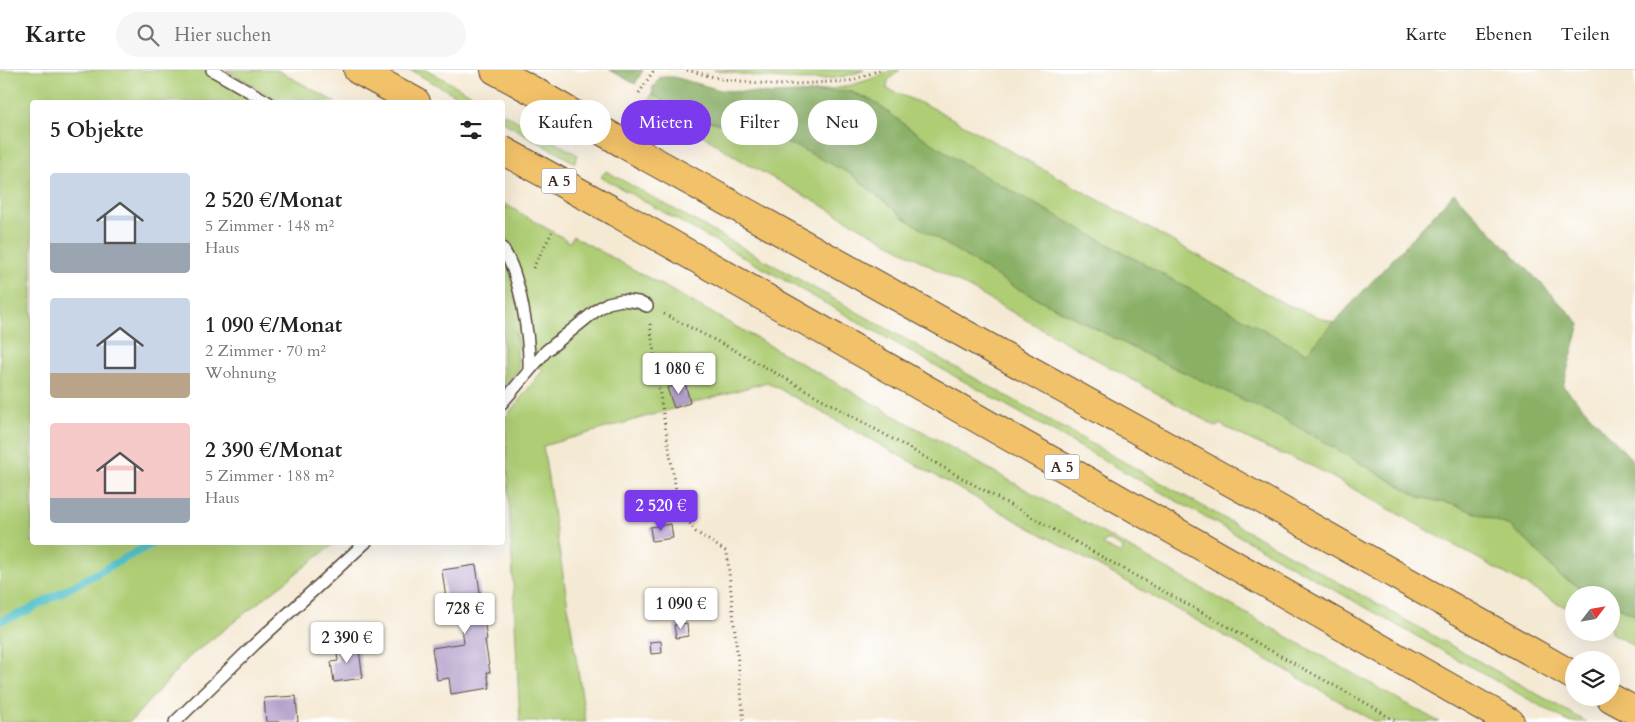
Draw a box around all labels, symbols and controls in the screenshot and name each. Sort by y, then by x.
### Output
search box [116,12,466,57]
text: Karte [25,18,86,51]
icon: search [134,21,162,49]
text: Hier suchen [174,22,272,48]
text: Karte [1405,22,1447,47]
text: Ebenen [1475,22,1533,47]
text: Teilen [1561,22,1610,47]
chip: Kaufen [520,100,611,145]
chip: Mieten [621,100,711,145]
chip: Filter [721,100,798,145]
chip: Neu [808,100,877,145]
text: 5 Objekte [50,116,144,145]
icon: filters [457,116,485,144]
road number: A 5 [542,168,576,194]
text: 2 520 €/Monat [205,186,342,215]
icon: home [90,193,150,253]
text: 5 Zimmer · 148 m² [205,215,334,237]
text: Haus [205,237,239,259]
text: 1 090 €/Monat [205,311,342,340]
icon: home [90,318,150,378]
text: 2 Zimmer · 70 m² [205,340,326,362]
pin: 1 080 € [633,352,725,395]
text: 1 080 € [654,358,704,380]
text: Wohnung [205,362,276,384]
text: 2 390 €/Monat [205,436,342,465]
icon: home [90,443,150,503]
road number: A 5 [1044,454,1080,480]
text: 5 Zimmer · 188 m² [205,465,334,487]
text: Haus [205,487,239,509]
pin: 2 520 € [615,490,707,532]
text: 2 520 € [636,495,686,517]
north arrow [1565,586,1620,641]
map controls [1565,586,1620,706]
pin: 1 090 € [635,588,727,630]
pin: 728 € [430,592,500,635]
text: 1 090 € [656,593,706,615]
text: 728 € [446,598,484,620]
pin: 2 390 € [301,622,393,664]
text: 2 390 € [322,627,372,649]
button: layers [1565,651,1620,706]

